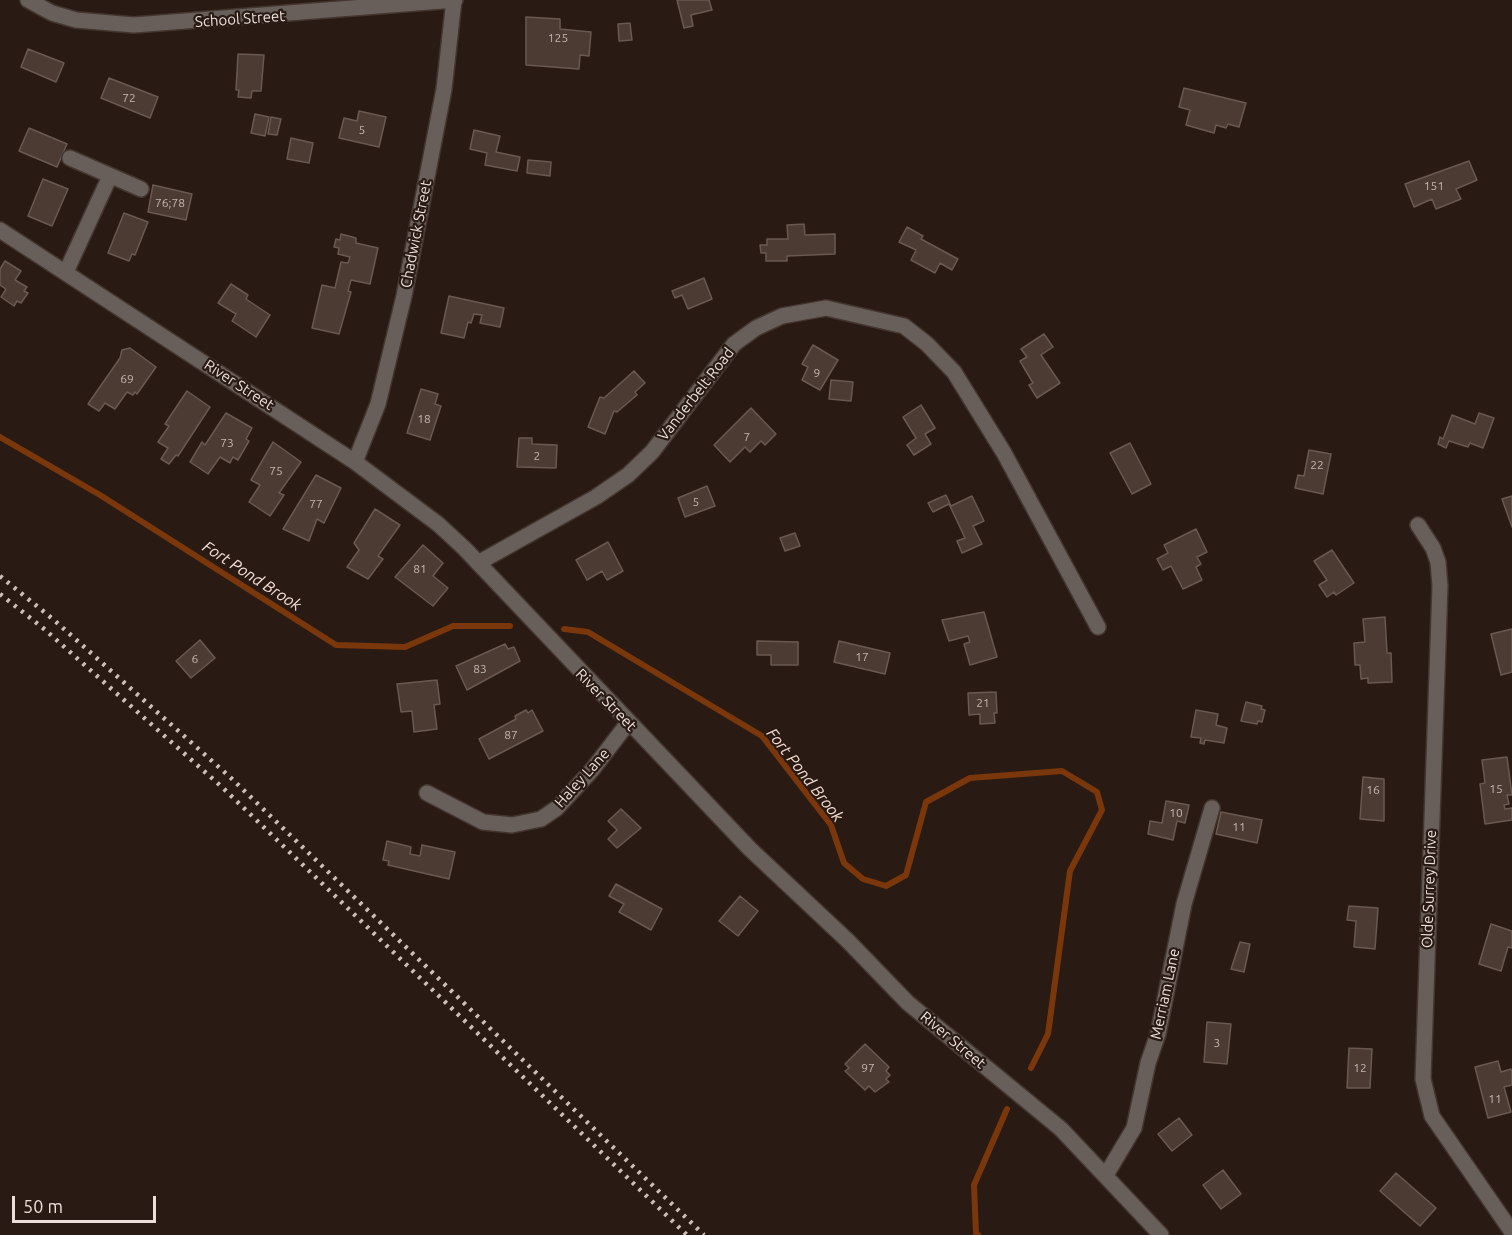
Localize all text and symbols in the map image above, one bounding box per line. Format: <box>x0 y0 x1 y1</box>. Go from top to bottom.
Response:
street label: School Street <box>194 7 286 31</box>
house number: 125 <box>548 31 568 45</box>
house number: 72 <box>122 91 136 105</box>
house number: 5 <box>359 123 365 137</box>
street label: Chadwick Street <box>397 179 435 289</box>
house number: 151 <box>1424 179 1444 193</box>
house number: 76;78 <box>155 196 185 210</box>
street label: Vanderbelt Road <box>654 344 738 444</box>
street label: River Street <box>201 356 277 414</box>
house number: 9 <box>814 366 820 380</box>
house number: 69 <box>120 372 134 386</box>
house number: 18 <box>417 412 431 426</box>
house number: 7 <box>744 430 750 444</box>
house number: 73 <box>220 436 234 450</box>
house number: 2 <box>534 449 540 463</box>
house number: 22 <box>1310 458 1324 472</box>
house number: 75 <box>269 464 283 478</box>
house number: 5 <box>693 495 699 509</box>
house number: 77 <box>309 497 323 511</box>
water label: Fort Pond Brook <box>199 537 305 615</box>
house number: 81 <box>413 562 427 576</box>
house number: 17 <box>855 650 869 664</box>
house number: 6 <box>192 652 198 666</box>
house number: 83 <box>473 662 487 676</box>
street label: River Street <box>572 665 640 735</box>
house number: 21 <box>976 696 990 710</box>
water label: Fort Pond Brook <box>762 724 848 826</box>
house number: 87 <box>504 728 518 742</box>
street label: Haley Lane <box>551 745 613 811</box>
house number: 15 <box>1489 782 1503 796</box>
house number: 16 <box>1366 783 1380 797</box>
house number: 10 <box>1169 806 1183 820</box>
house number: 11 <box>1232 820 1246 834</box>
street label: Olde Surrey Drive <box>1418 830 1440 948</box>
street label: Merriam Lane <box>1147 947 1183 1041</box>
street label: River Street <box>917 1008 989 1072</box>
house number: 3 <box>1214 1036 1220 1050</box>
house number: 97 <box>861 1061 875 1075</box>
house number: 12 <box>1353 1061 1367 1075</box>
house number: 11 <box>1488 1092 1502 1106</box>
scale bar <box>15 1184 159 1222</box>
text: 50 m <box>23 1196 63 1216</box>

